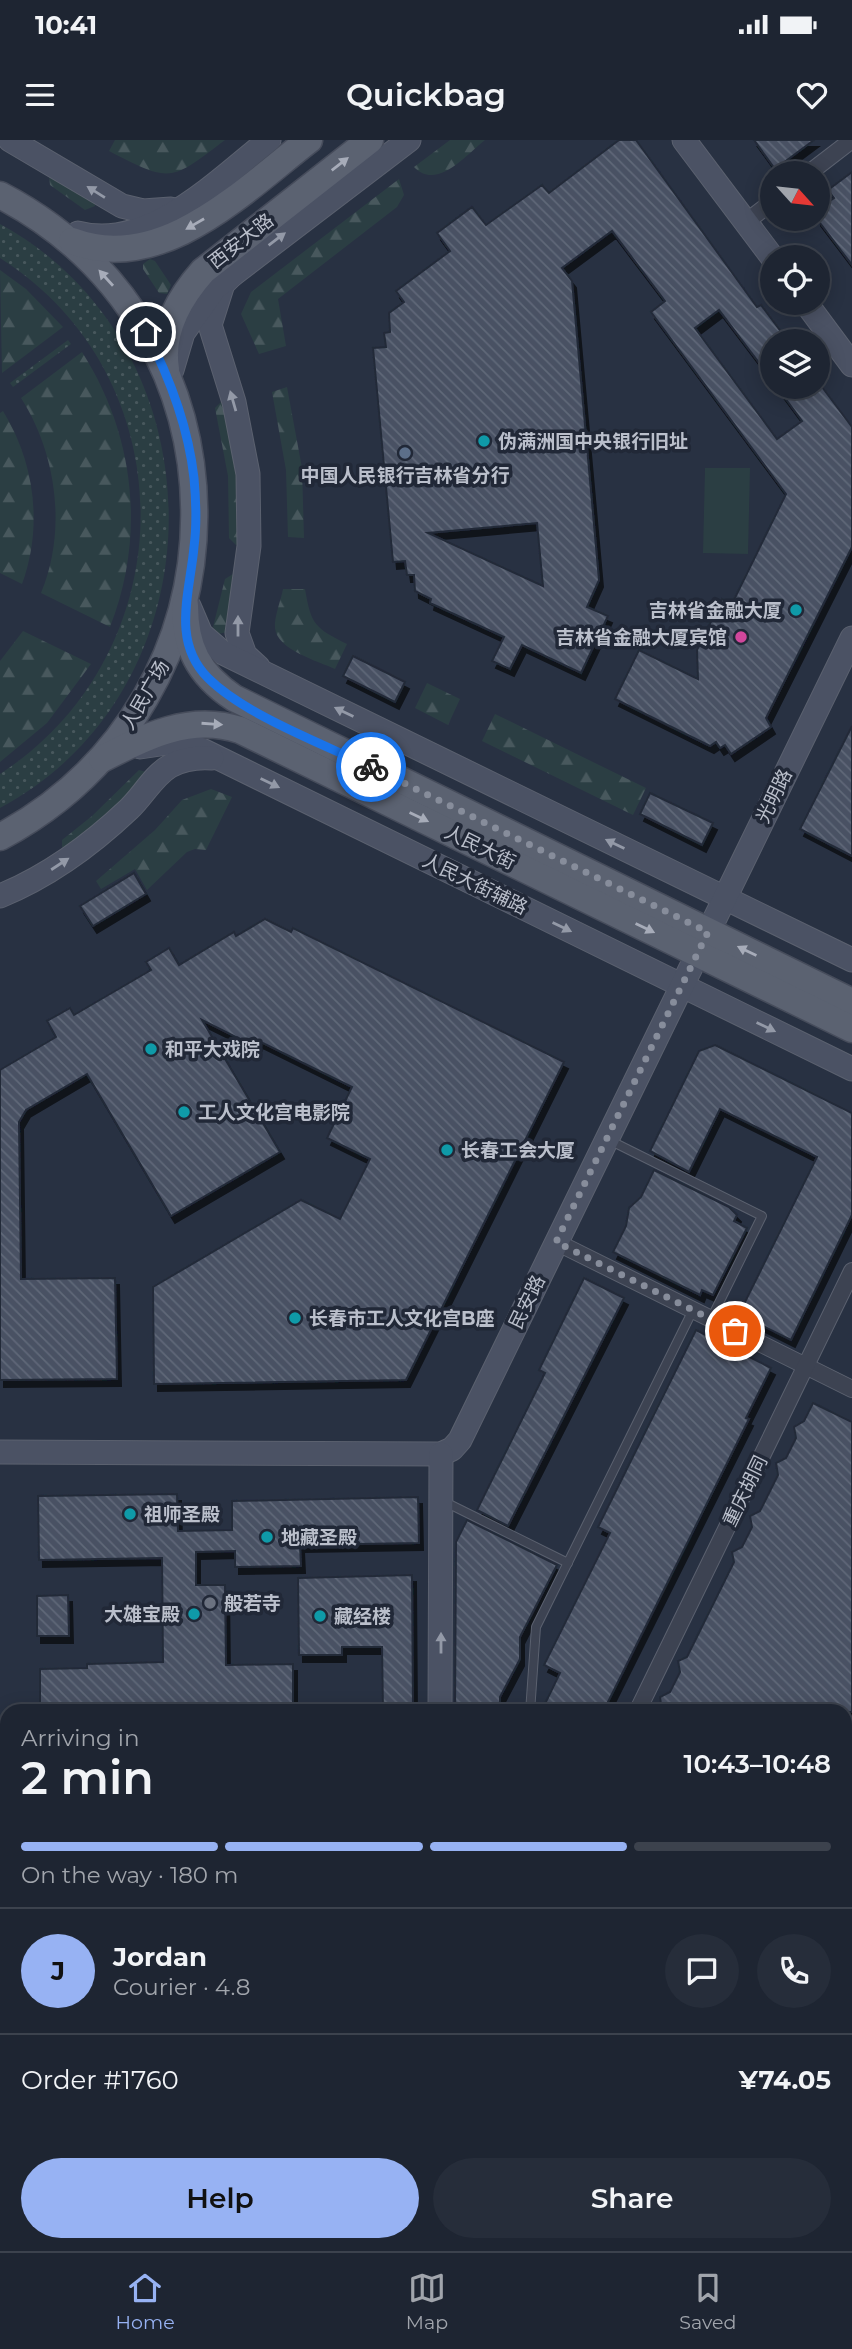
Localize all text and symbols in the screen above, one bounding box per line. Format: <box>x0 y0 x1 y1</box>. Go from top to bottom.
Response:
text: 10:41 <box>35 9 97 41</box>
text: Quickbag <box>346 75 506 114</box>
icon: menu <box>21 76 59 114</box>
icon: heart <box>793 76 831 114</box>
one-way arrow <box>331 156 349 171</box>
north arrow <box>760 161 830 231</box>
map controls <box>760 161 830 399</box>
one-way arrow <box>87 186 106 199</box>
street label: 西安大路 <box>204 209 278 273</box>
one-way arrow <box>186 218 205 230</box>
one-way arrow <box>268 232 286 247</box>
button: locate <box>760 245 830 315</box>
one-way arrow <box>98 269 114 286</box>
pin <box>116 302 176 362</box>
icon: home <box>127 313 165 351</box>
button: layers <box>760 329 830 399</box>
one-way arrow <box>228 391 238 412</box>
place label: 伪满洲国中央银行旧址 <box>498 430 688 453</box>
marker: 伪满洲国中央银行旧址 <box>476 433 492 449</box>
marker: 中国人民银行吉林省分行 <box>397 445 413 461</box>
place label: 中国人民银行吉林省分行 <box>300 464 510 487</box>
place label: 吉林省金融大厦 <box>649 599 782 622</box>
marker: 吉林省金融大厦 <box>788 602 804 618</box>
one-way arrow <box>232 615 244 637</box>
place label: 吉林省金融大厦宾馆 <box>556 626 727 649</box>
marker: 吉林省金融大厦宾馆 <box>733 629 749 645</box>
street label: 人民广场 <box>116 656 174 734</box>
one-way arrow <box>334 706 354 718</box>
one-way arrow <box>201 719 223 730</box>
courier <box>336 732 406 802</box>
icon: bike <box>352 748 390 786</box>
street label: 光明路 <box>751 765 797 827</box>
one-way arrow <box>260 778 280 789</box>
one-way arrow <box>409 811 429 823</box>
street label: 人民大街 <box>441 820 519 874</box>
one-way arrow <box>605 839 625 850</box>
street label: 人民大街辅路 <box>419 849 531 919</box>
one-way arrow <box>51 857 69 871</box>
one-way arrow <box>552 921 572 932</box>
one-way arrow <box>635 922 655 933</box>
one-way arrow <box>737 945 757 956</box>
one-way arrow <box>756 1021 776 1033</box>
place label: 和平大戏院 <box>165 1038 260 1061</box>
marker: 和平大戏院 <box>143 1041 159 1057</box>
place label: 工人文化宫电影院 <box>198 1101 350 1124</box>
marker: 工人文化宫电影院 <box>176 1104 192 1120</box>
place label: 长春工会大厦 <box>461 1139 575 1162</box>
marker: 长春工会大厦 <box>439 1142 455 1158</box>
street label: 民安路 <box>504 1271 550 1333</box>
pin <box>705 1301 765 1361</box>
place label: 长春市工人文化宫B座 <box>309 1307 495 1330</box>
marker: 长春市工人文化宫B座 <box>287 1310 303 1326</box>
icon: bag <box>716 1312 754 1350</box>
street label: 重庆胡同 <box>718 1452 772 1530</box>
place label: 祖师圣殿 <box>144 1503 220 1526</box>
marker: 祖师圣殿 <box>122 1506 138 1522</box>
place label: 地藏圣殿 <box>281 1526 357 1549</box>
marker: 地藏圣殿 <box>259 1529 275 1545</box>
place label: 般若寺 <box>224 1592 281 1615</box>
marker: 般若寺 <box>202 1595 218 1611</box>
place label: 大雄宝殿 <box>104 1603 180 1626</box>
place label: 藏经楼 <box>334 1605 391 1628</box>
marker: 大雄宝殿 <box>186 1606 202 1622</box>
marker: 藏经楼 <box>312 1608 328 1624</box>
one-way arrow <box>435 1632 447 1654</box>
text: Arriving in <box>21 1724 140 1752</box>
text: 10:43–10:48 <box>684 1748 831 1780</box>
text: 2 min <box>21 1749 154 1806</box>
text: On the way · 180 m <box>21 1861 239 1889</box>
button: chat <box>665 1934 739 2008</box>
button: phone <box>757 1934 831 2008</box>
text: Jordan <box>113 1941 207 1973</box>
text: J <box>51 1955 65 1987</box>
text: Courier · 4.8 <box>113 1973 250 2001</box>
text: Order #1760 <box>21 2064 179 2096</box>
text: ¥74.05 <box>739 2064 831 2096</box>
button: Help <box>21 2158 419 2238</box>
button: Share <box>433 2158 831 2238</box>
tab: Home <box>116 2269 175 2334</box>
tab: Map <box>406 2269 448 2334</box>
tab: Saved <box>679 2269 736 2334</box>

